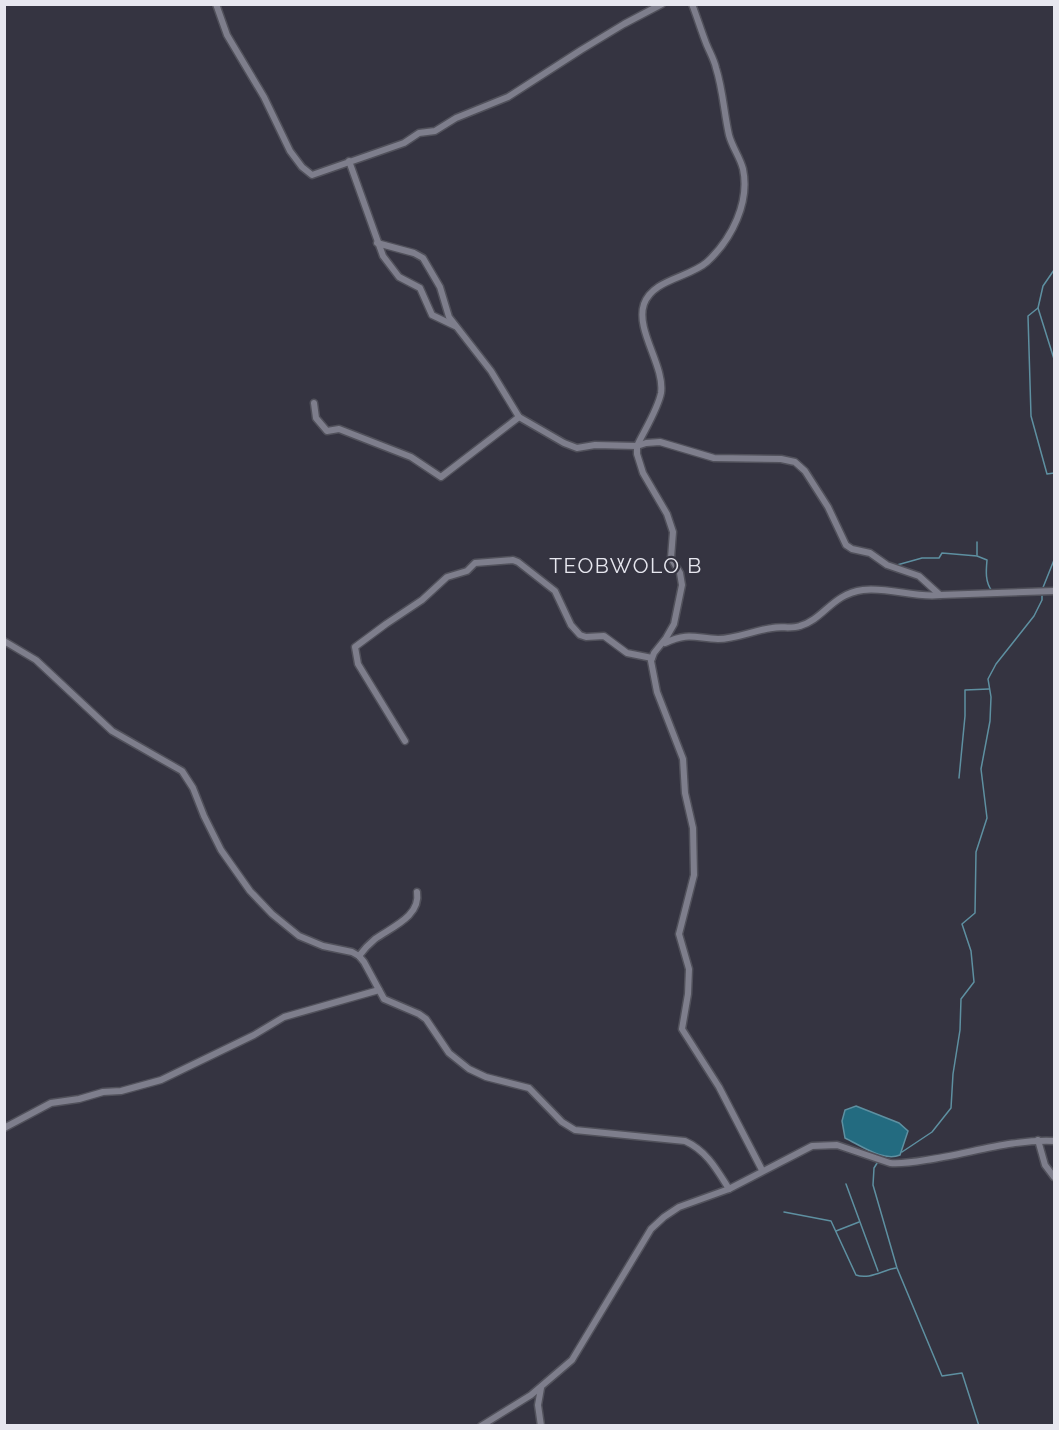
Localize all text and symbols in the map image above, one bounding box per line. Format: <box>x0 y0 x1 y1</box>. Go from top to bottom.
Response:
district label: TEOBWOLO B <box>549 553 703 578</box>

